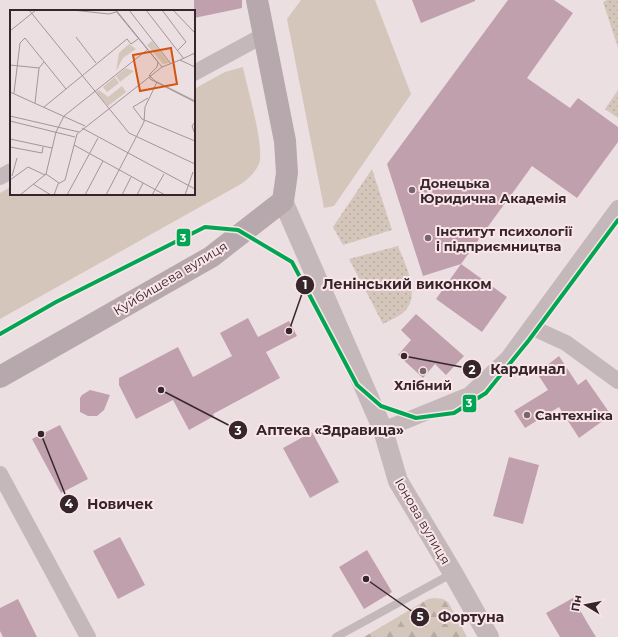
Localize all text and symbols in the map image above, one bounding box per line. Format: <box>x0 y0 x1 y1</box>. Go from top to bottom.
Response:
inset map <box>10 10 195 195</box>
place label: Донецька Юридична Академія <box>420 175 567 206</box>
marker: Донецька Юридична Академія <box>407 185 417 195</box>
place label: Інститут психології і підприємництва <box>436 223 572 254</box>
line badge: 3 <box>176 228 191 247</box>
text: 3 <box>179 231 187 245</box>
marker: Інститут психології і підприємництва <box>423 233 433 243</box>
street label: Куйбишева вулиця <box>110 238 230 318</box>
callout: Ленінський виконком <box>295 272 500 298</box>
text: Ленінський виконком <box>322 275 492 293</box>
text: 1 <box>303 277 307 292</box>
callout: Кардинал <box>462 356 574 382</box>
text: Кардинал <box>490 360 566 378</box>
text: 2 <box>468 362 476 377</box>
marker: Хлібний <box>418 366 428 376</box>
place label: Хлібний <box>394 377 452 393</box>
line badge: 3 <box>462 394 477 413</box>
text: 3 <box>465 396 473 410</box>
place label: Сантехніка <box>535 407 613 423</box>
marker: Сантехніка <box>522 410 532 420</box>
callout: Аптека «Здравица» <box>228 417 412 443</box>
text: Аптека «Здравица» <box>256 421 404 439</box>
text: 3 <box>233 423 242 438</box>
street label: Іонова вулиця <box>392 475 454 567</box>
callout: Новичек <box>59 491 161 517</box>
text: Новичек <box>87 495 153 513</box>
text: 4 <box>65 496 74 511</box>
north arrow <box>566 585 606 625</box>
text: Пн <box>568 594 584 613</box>
callout: Фортуна <box>410 604 512 630</box>
text: Фортуна <box>438 608 504 626</box>
text: 5 <box>416 609 424 624</box>

